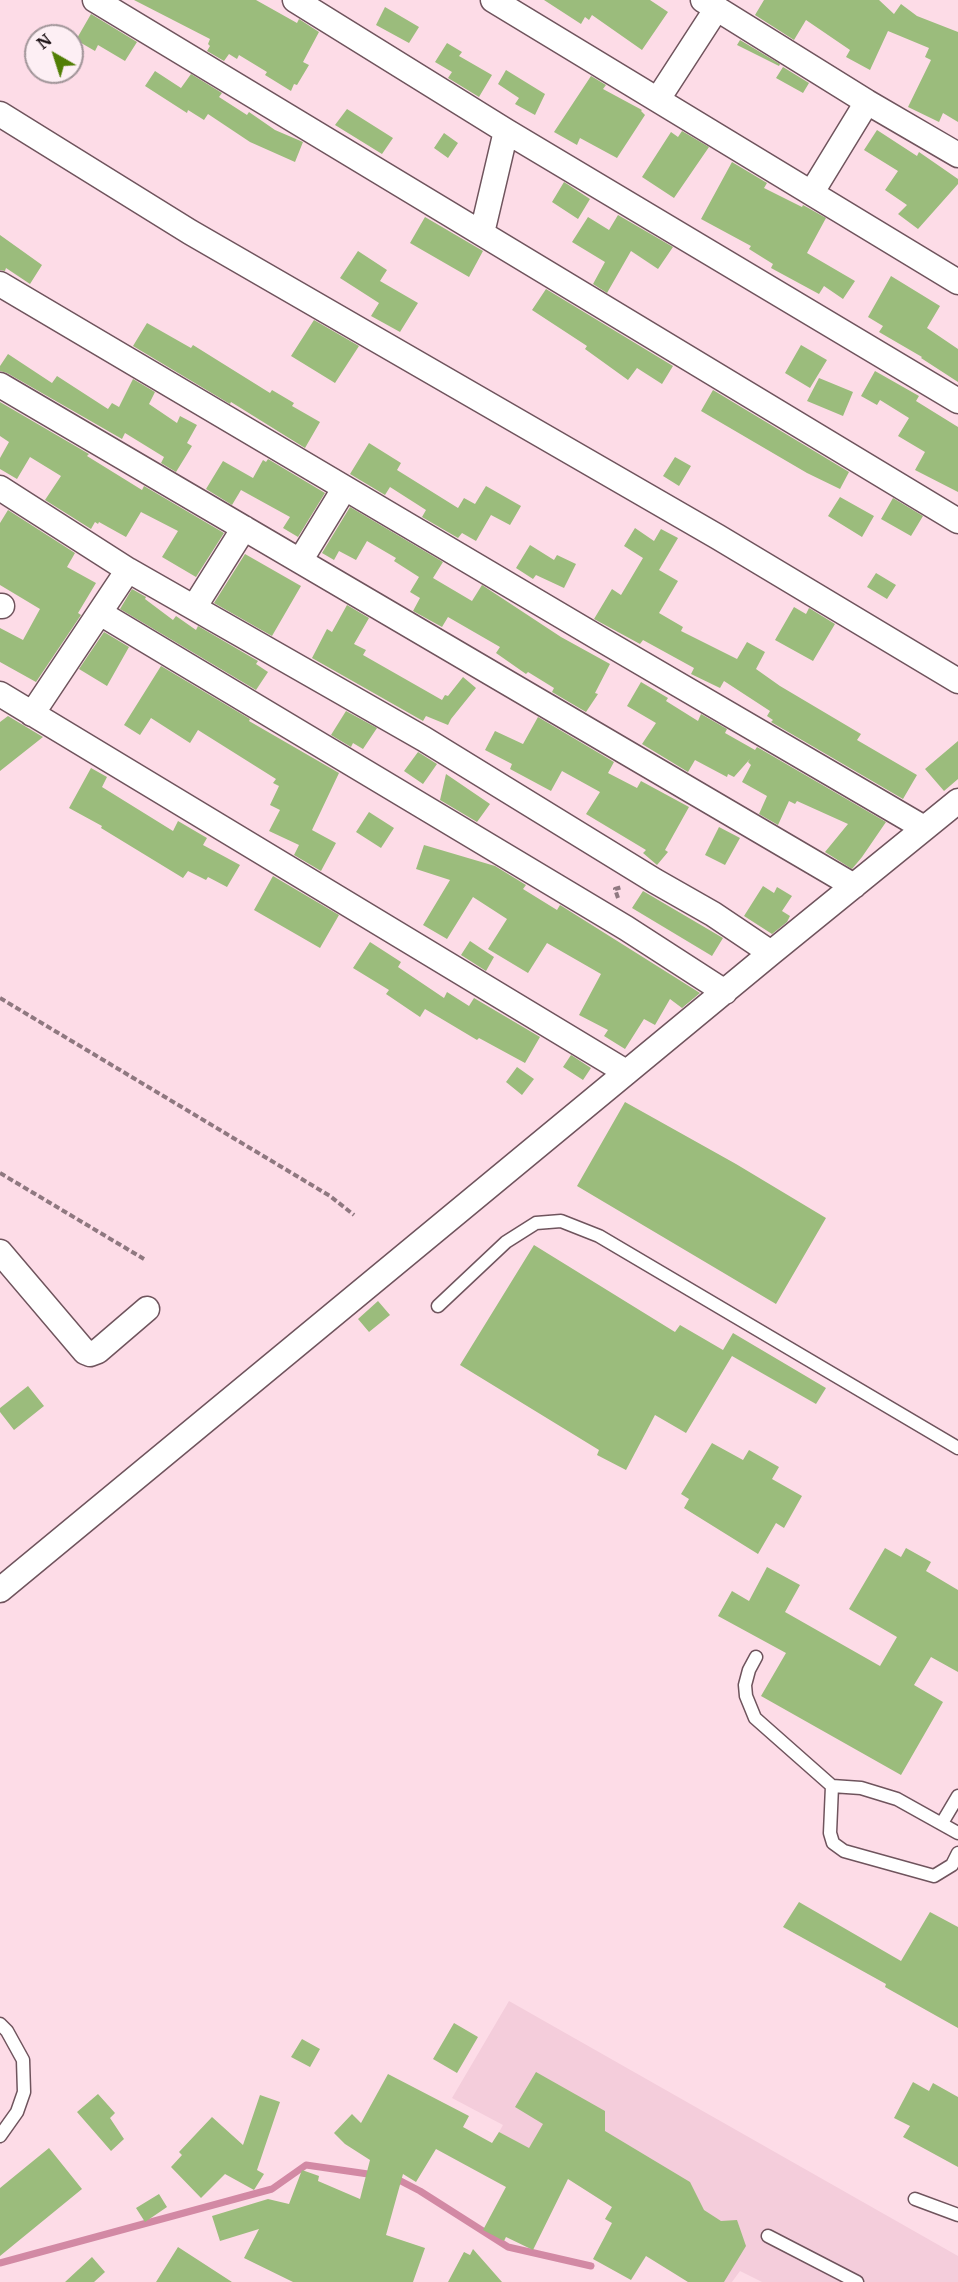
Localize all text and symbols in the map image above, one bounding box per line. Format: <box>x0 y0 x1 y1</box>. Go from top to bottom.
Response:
north arrow <box>24 24 84 84</box>
text: N <box>33 30 55 53</box>

